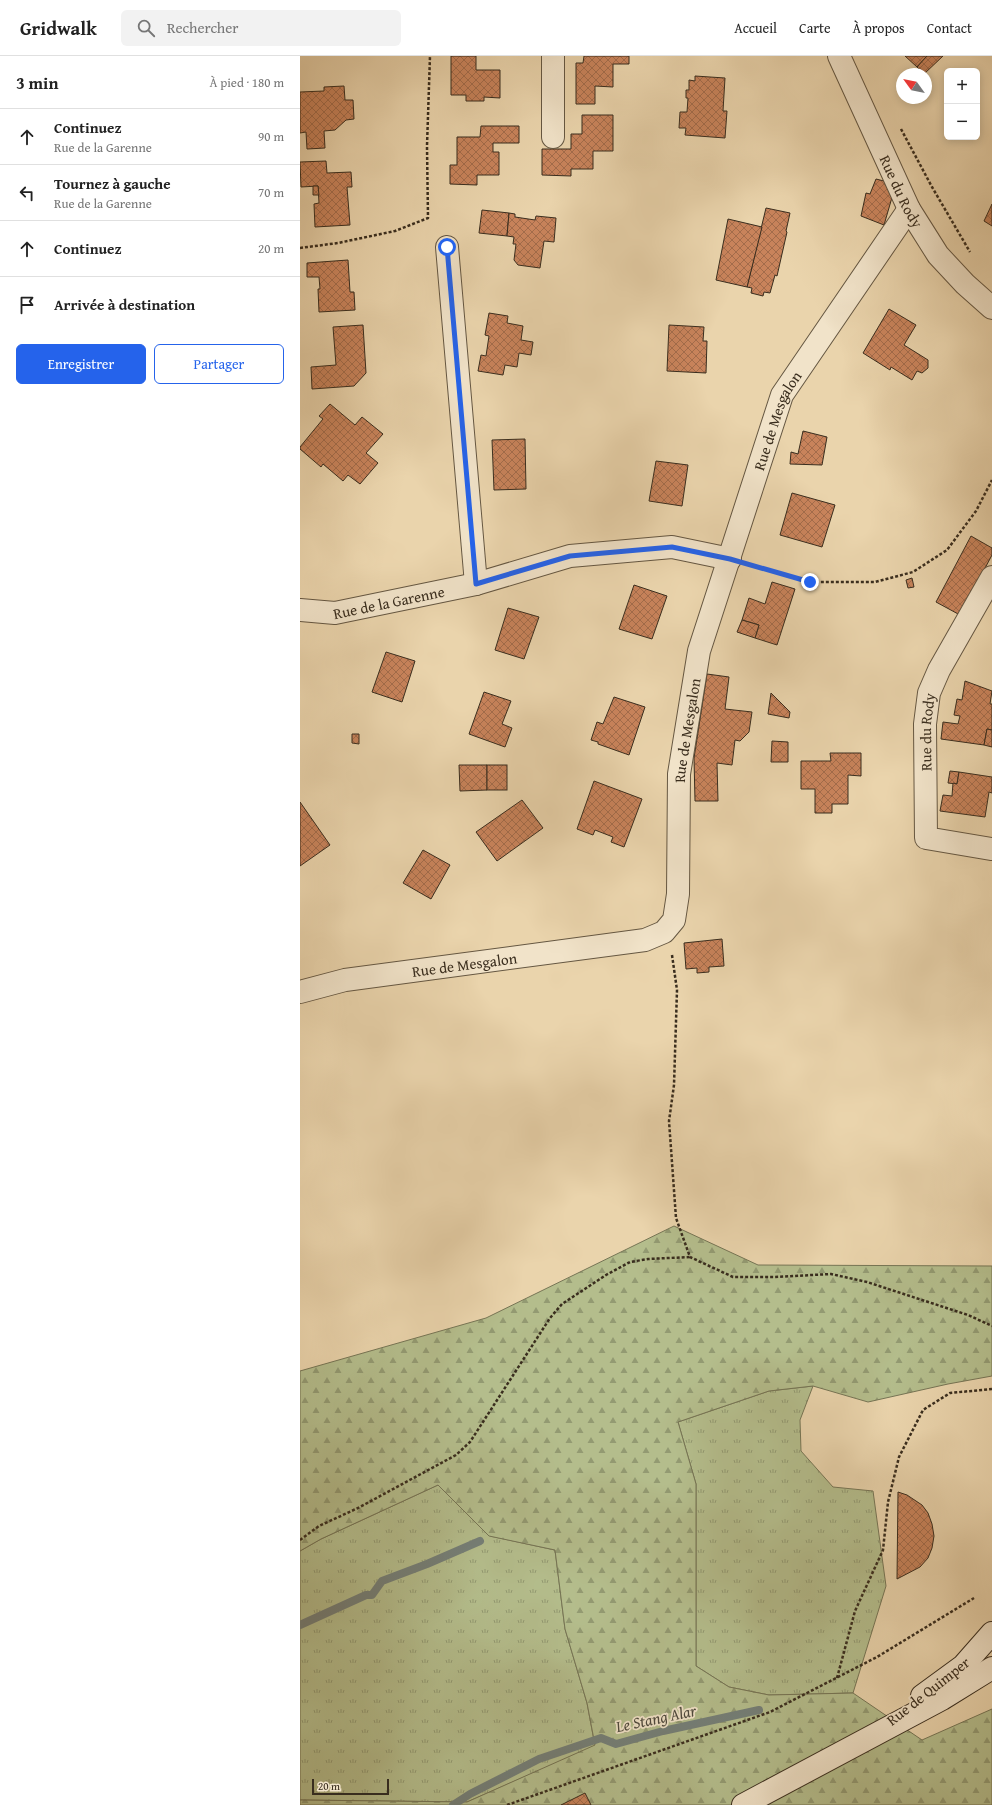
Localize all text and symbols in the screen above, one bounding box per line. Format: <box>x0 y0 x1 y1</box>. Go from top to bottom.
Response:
search box <box>121 10 401 46</box>
text: Gridwalk <box>20 14 97 42</box>
icon: search <box>135 17 157 39</box>
text: Rechercher <box>167 17 239 38</box>
text: Accueil <box>734 18 777 38</box>
text: Carte <box>799 18 831 38</box>
text: À propos <box>853 18 905 38</box>
text: Contact <box>927 18 972 38</box>
north arrow <box>896 68 932 104</box>
map controls <box>944 68 980 140</box>
button: + <box>944 68 980 104</box>
text: 3 min <box>16 70 58 95</box>
text: À pied · 180 m <box>209 73 284 92</box>
button: − <box>944 104 980 140</box>
text: Continuez <box>54 117 122 138</box>
icon: ahead <box>16 126 38 148</box>
text: 90 m <box>258 127 284 146</box>
text: Rue de la Garenne <box>54 138 152 157</box>
street label: Rue du Rody <box>875 151 929 232</box>
text: Tournez à gauche <box>54 173 171 194</box>
icon: left <box>16 182 38 204</box>
text: 70 m <box>258 183 284 202</box>
text: Rue de la Garenne <box>54 194 152 213</box>
icon: ahead <box>16 238 38 260</box>
text: Continuez <box>54 238 122 259</box>
route start <box>438 238 456 256</box>
text: 20 m <box>258 239 284 258</box>
icon: arrive <box>16 294 38 316</box>
text: Arrivée à destination <box>54 294 195 315</box>
button: Enregistrer <box>16 344 146 384</box>
button: Partager <box>154 344 284 384</box>
street label: Rue de Mesgalon <box>748 366 806 473</box>
route end <box>801 573 819 591</box>
street label: Rue de la Garenne <box>331 580 446 624</box>
street label: Rue de Mesgalon <box>668 676 705 783</box>
street label: Rue du Rody <box>915 691 939 771</box>
street label: Rue de Mesgalon <box>411 947 519 981</box>
street label: Rue de Quimper <box>882 1652 974 1730</box>
water label: Le Stang Alar <box>613 1698 699 1738</box>
scale bar <box>312 1777 389 1796</box>
text: 20 m <box>318 1778 340 1794</box>

